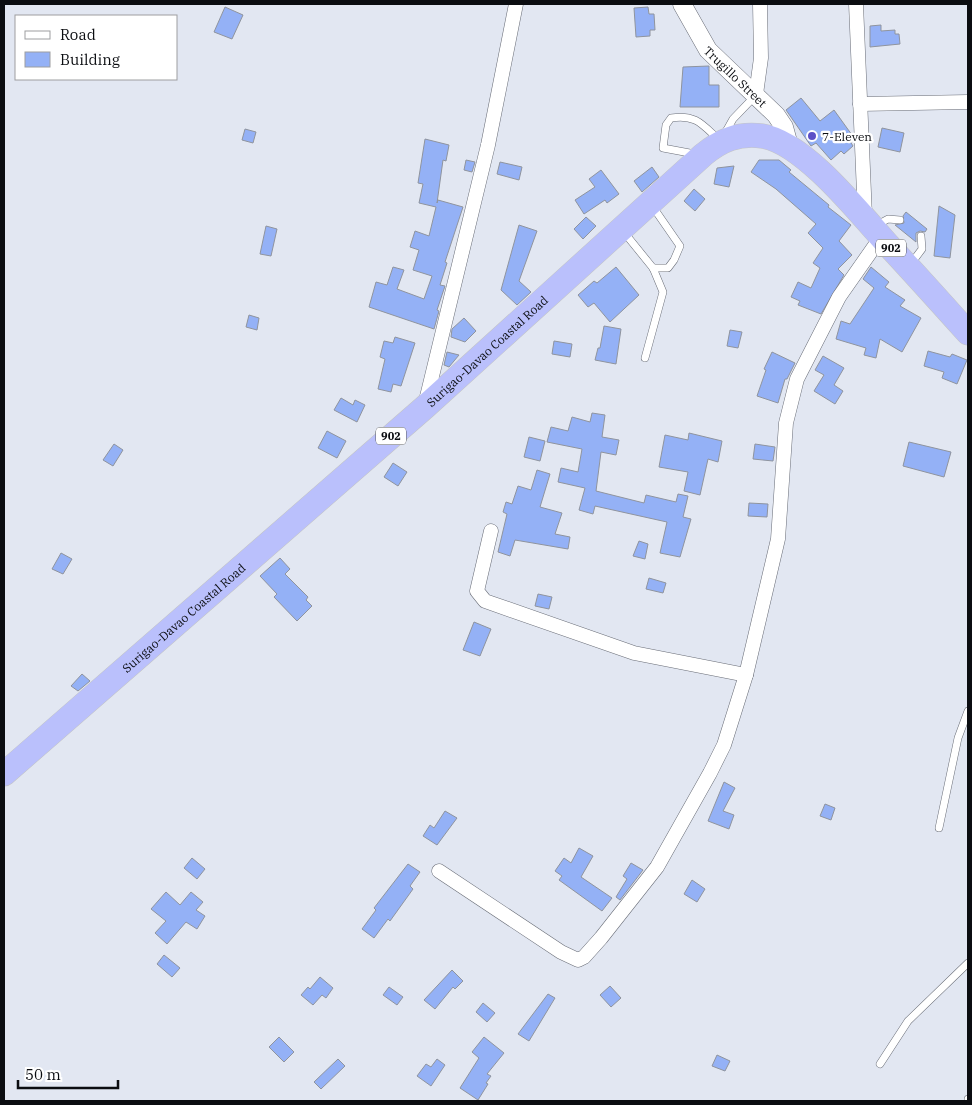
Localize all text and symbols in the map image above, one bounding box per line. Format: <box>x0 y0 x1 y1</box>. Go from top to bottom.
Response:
legend <box>15 15 178 80</box>
text: Road <box>60 25 96 44</box>
street label: Trugillo Street <box>701 43 770 110</box>
text: Building <box>60 50 120 69</box>
place label: 7-Eleven <box>822 129 872 144</box>
marker: 7-Eleven <box>806 130 818 142</box>
road number: 902 <box>876 240 906 256</box>
street label: Surigao-Davao Coastal Road <box>423 292 551 410</box>
road number: 902 <box>376 428 406 444</box>
street label: Surigao-Davao Coastal Road <box>119 560 248 675</box>
scale bar <box>18 1058 118 1090</box>
text: 50 m <box>25 1065 61 1084</box>

